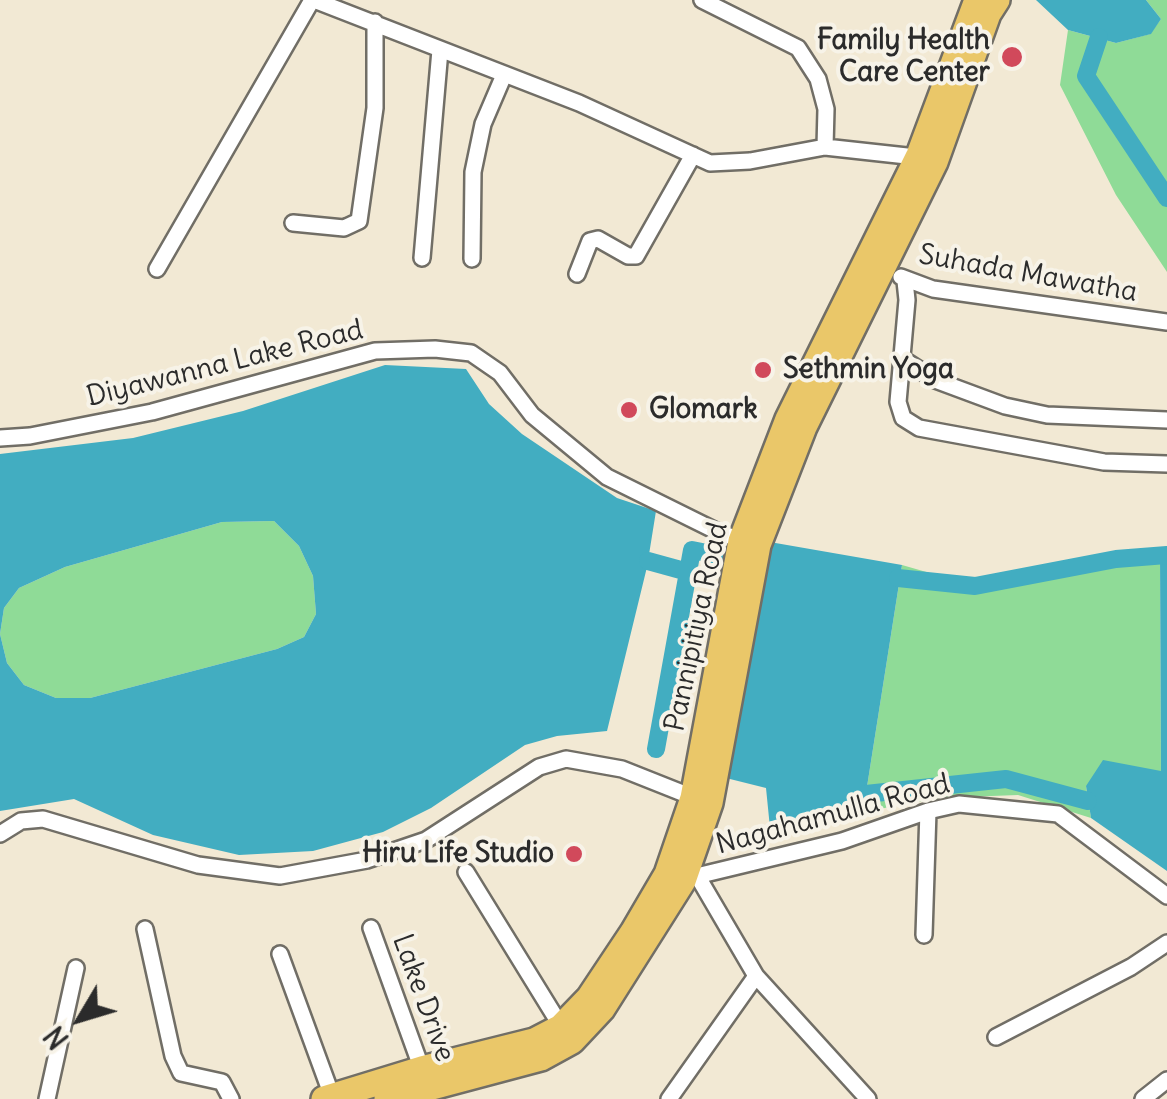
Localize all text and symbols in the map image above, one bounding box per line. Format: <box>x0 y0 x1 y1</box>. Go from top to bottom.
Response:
place label: Family Health Care Center <box>817 24 990 90</box>
marker: Family Health Care Center <box>999 44 1025 70</box>
street label: Suhada Mawatha <box>916 238 1140 310</box>
street label: Diyawanna Lake Road <box>83 313 367 415</box>
place label: Sethmin Yoga <box>783 353 954 387</box>
marker: Sethmin Yoga <box>752 359 774 381</box>
place label: Glomark <box>649 393 757 427</box>
marker: Glomark <box>618 399 640 421</box>
street label: Pannipitiya Road <box>658 519 736 735</box>
street label: Nagahamulla Road <box>713 768 953 862</box>
place label: Hiru Life Studio <box>362 837 554 871</box>
marker: Hiru Life Studio <box>563 843 585 865</box>
street label: Lake Drive <box>384 930 462 1066</box>
north arrow <box>30 969 130 1069</box>
text: N <box>36 1019 77 1056</box>

